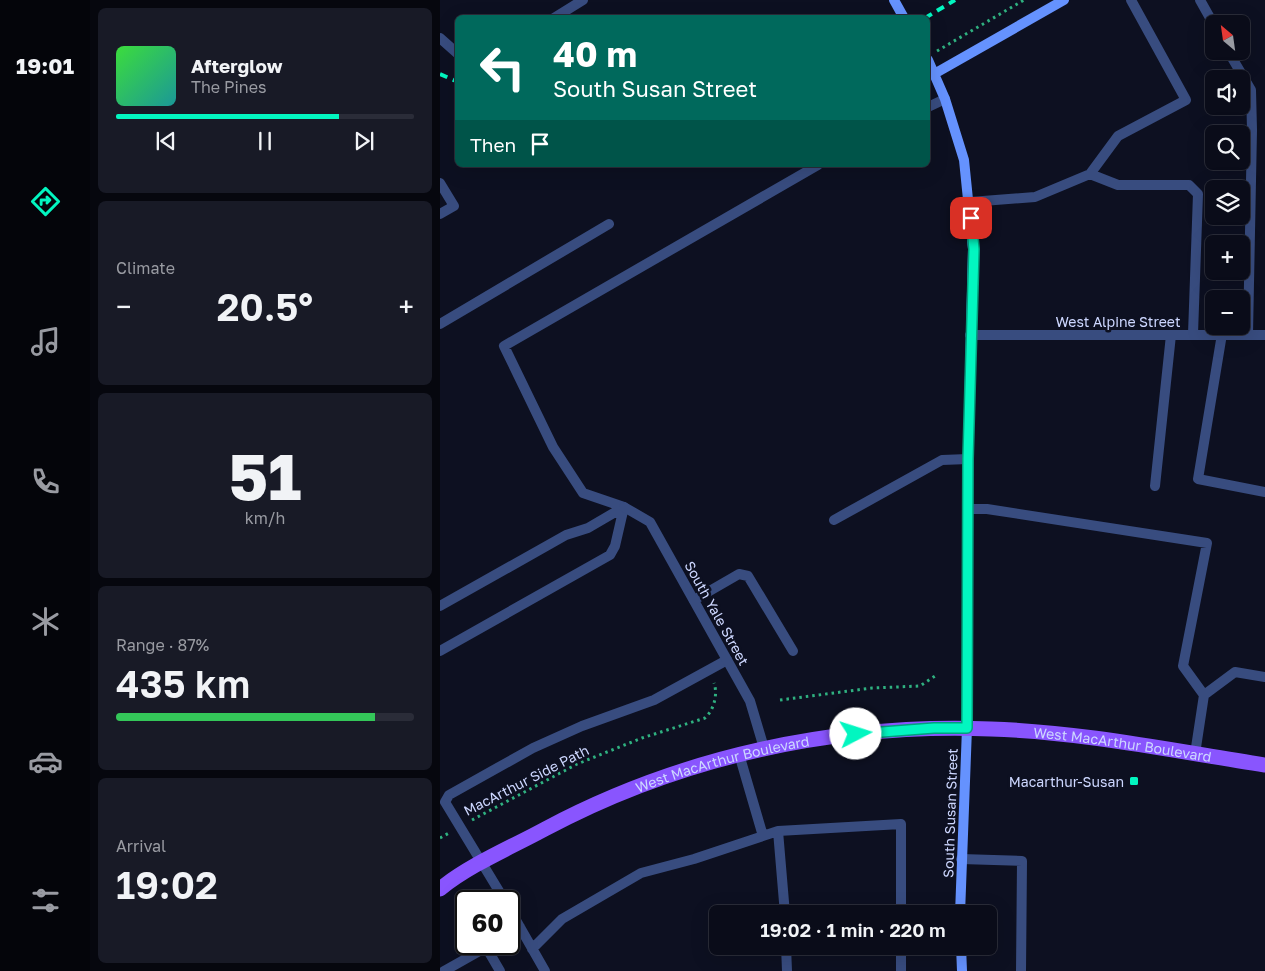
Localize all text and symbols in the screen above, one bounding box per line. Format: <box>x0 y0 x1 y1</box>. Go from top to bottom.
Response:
north arrow <box>1205 15 1250 60</box>
map controls <box>1205 15 1250 335</box>
text: 40 m <box>553 33 637 75</box>
icon: left <box>470 35 535 100</box>
text: 19:01 <box>16 52 74 79</box>
text: Afterglow <box>191 54 282 77</box>
button: sound <box>1205 70 1250 115</box>
text: South Susan Street <box>553 75 757 102</box>
text: The Pines <box>191 77 266 97</box>
button: search <box>1205 125 1250 170</box>
icon: previous <box>152 127 180 155</box>
icon: pause <box>251 127 279 155</box>
icon: next <box>350 127 378 155</box>
icon: arrive <box>526 130 554 158</box>
text: Then <box>470 133 516 156</box>
button: layers <box>1205 180 1250 225</box>
icon: directions <box>28 184 63 219</box>
pin <box>950 197 992 239</box>
icon: arrive <box>957 204 985 232</box>
button: + <box>1205 235 1250 280</box>
text: Climate <box>116 258 175 278</box>
text: 20.5° <box>217 284 313 329</box>
text: − <box>116 290 131 323</box>
text: + <box>399 290 414 323</box>
button: − <box>1205 290 1250 335</box>
street label: West Alpine Street <box>1055 313 1181 330</box>
icon: music <box>28 324 63 359</box>
text: 51 <box>228 436 302 514</box>
icon: phone <box>28 464 63 499</box>
text: km/h <box>245 508 285 528</box>
street label: South Yale Street <box>681 558 753 668</box>
icon: climate <box>28 604 63 639</box>
text: Range · 87% <box>116 635 209 655</box>
text: 435 km <box>116 661 250 706</box>
position arrow <box>829 707 881 759</box>
street label: West MacArthur Boulevard <box>1033 723 1213 765</box>
street label: West MacArthur Boulevard <box>633 732 810 795</box>
street label: MacArthur Side Path <box>461 741 591 819</box>
icon: car <box>28 744 63 779</box>
street label: South Susan Street <box>939 748 961 878</box>
place label: Macarthur-Susan <box>1009 773 1124 790</box>
marker: Macarthur-Susan <box>1128 775 1140 787</box>
text: Arrival <box>116 836 166 856</box>
text: 19:02 <box>116 862 218 907</box>
icon: filters <box>28 883 63 918</box>
speed limit sign: 60 <box>455 890 520 955</box>
text: 19:02 · 1 min · 220 m <box>760 918 946 941</box>

